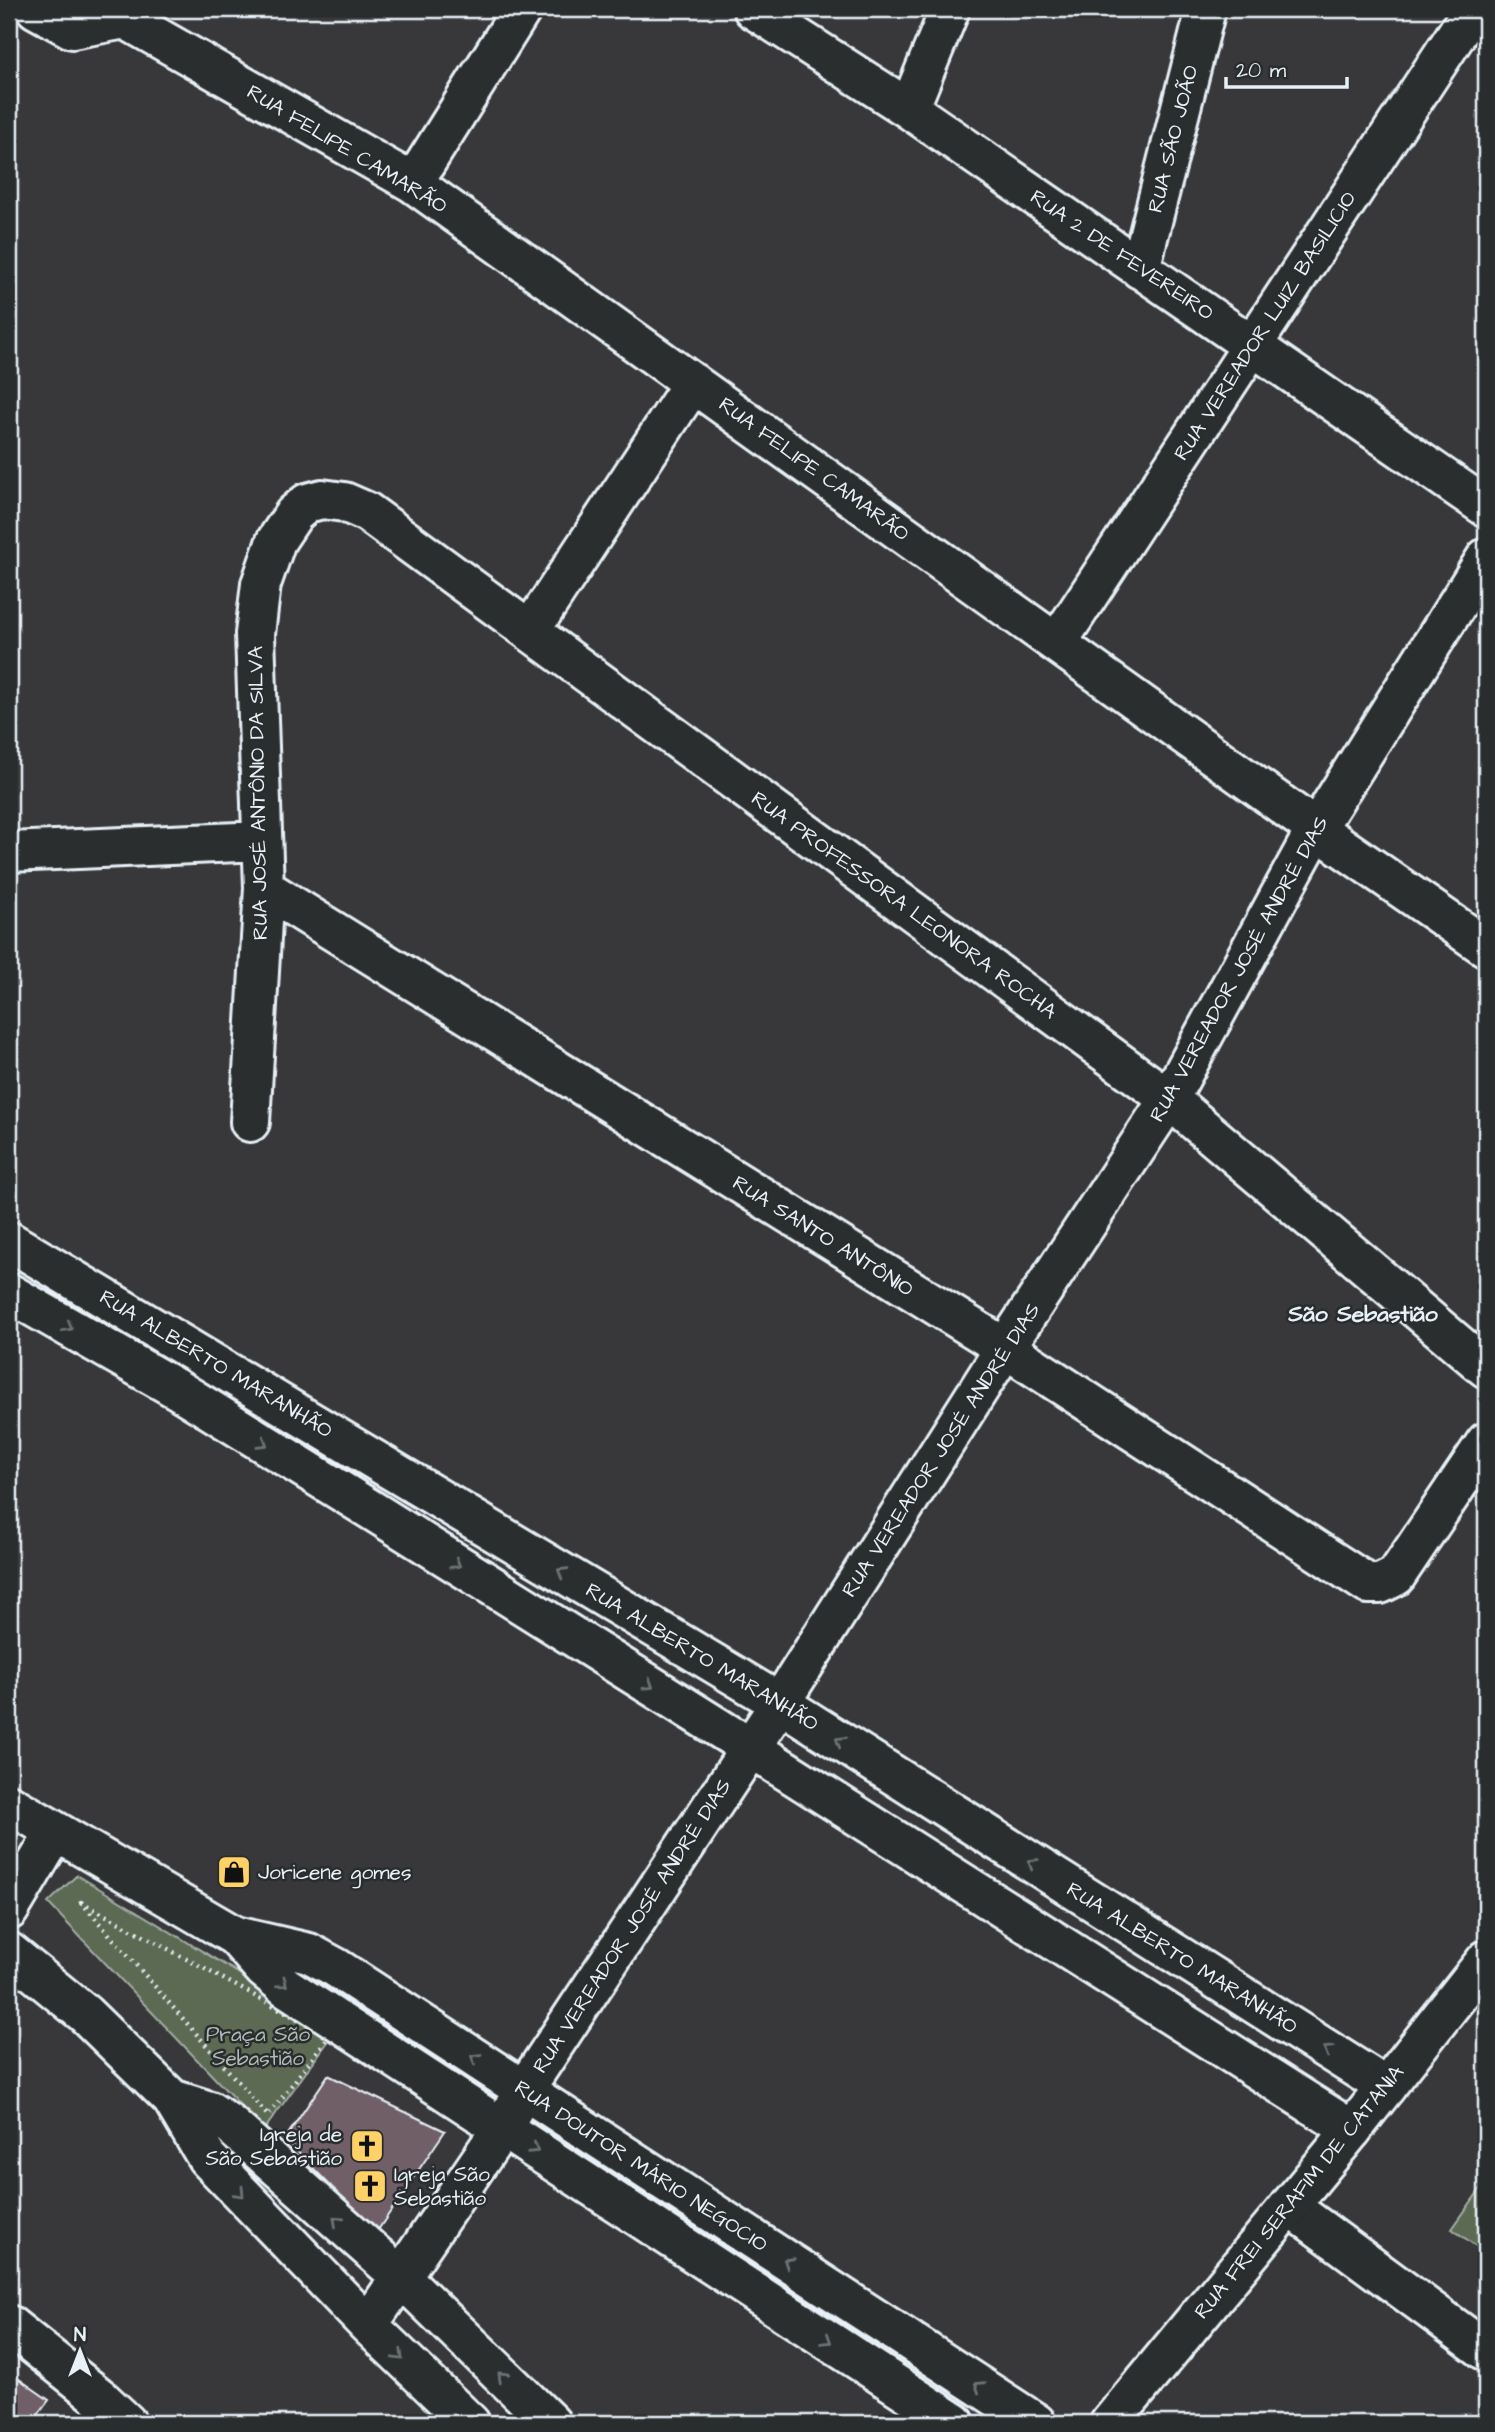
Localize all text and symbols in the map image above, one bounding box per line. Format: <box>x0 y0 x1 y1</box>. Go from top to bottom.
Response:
scale bar <box>1226 46 1346 90</box>
text: 20 m <box>1236 56 1287 85</box>
street label: RUA SÃO JOÃO <box>1141 62 1205 216</box>
street label: RUA FELIPE CAMARÃO <box>241 78 453 220</box>
street label: RUA 2 DE FEVEREIRO <box>1024 183 1220 327</box>
street label: RUA VEREADOR LUIZ BASILICIO <box>1167 186 1363 466</box>
street label: RUA FELIPE CAMARÃO <box>713 390 915 548</box>
street label: RUA JOSÉ ANTÔNIO DA SILVA <box>241 645 275 940</box>
street label: RUA PROFESSORA LEONORA ROCHA <box>745 784 1063 1026</box>
street label: RUA VEREADOR JOSÉ ANDRÉ DIAS <box>1143 811 1335 1127</box>
street label: RUA SANTO ANTÔNIO <box>727 1168 919 1304</box>
street label: RUA ALBERTO MARANHÃO <box>94 1283 338 1445</box>
street label: RUA VEREADOR JOSÉ ANDRÉ DIAS <box>835 1297 1047 1603</box>
district label: São Sebastião <box>1287 1298 1438 1330</box>
one-way arrow <box>60 1319 73 1332</box>
one-way arrow <box>256 1435 269 1448</box>
one-way arrow <box>449 1555 462 1568</box>
one-way arrow <box>556 1568 569 1581</box>
street label: RUA ALBERTO MARANHÃO <box>580 1576 824 1738</box>
one-way arrow <box>641 1676 654 1689</box>
one-way arrow <box>835 1737 848 1750</box>
street label: RUA VEREADOR JOSÉ ANDRÉ DIAS <box>526 1773 738 2079</box>
shop icon: Joricene gomes <box>215 1853 253 1891</box>
place label: Joricene gomes <box>258 1858 412 1889</box>
one-way arrow <box>1027 1858 1040 1871</box>
street label: RUA ALBERTO MARANHÃO <box>1061 1875 1303 2041</box>
one-way arrow <box>275 1975 288 1988</box>
park label: Praça São Sebastião <box>206 2020 310 2073</box>
one-way arrow <box>1323 2046 1336 2059</box>
one-way arrow <box>469 2053 482 2066</box>
street label: RUA FREI SERAFIM DE CATANIA <box>1187 2058 1411 2325</box>
street label: RUA DOUTOR MÁRIO NEGOCIO <box>509 2073 773 2259</box>
place label: Igreja de São Sebastião <box>206 2120 342 2173</box>
church icon: Igreja de São Sebastião <box>348 2127 386 2165</box>
one-way arrow <box>527 2140 540 2153</box>
place label: Igreja São Sebastião <box>394 2160 490 2213</box>
church icon: Igreja São Sebastião <box>351 2167 389 2205</box>
one-way arrow <box>232 2185 245 2198</box>
one-way arrow <box>332 2216 345 2228</box>
one-way arrow <box>783 2257 796 2270</box>
north arrow <box>46 2316 116 2386</box>
text: N <box>74 2322 86 2349</box>
one-way arrow <box>820 2332 833 2345</box>
one-way arrow <box>391 2347 404 2360</box>
one-way arrow <box>497 2371 510 2384</box>
one-way arrow <box>974 2382 987 2394</box>

